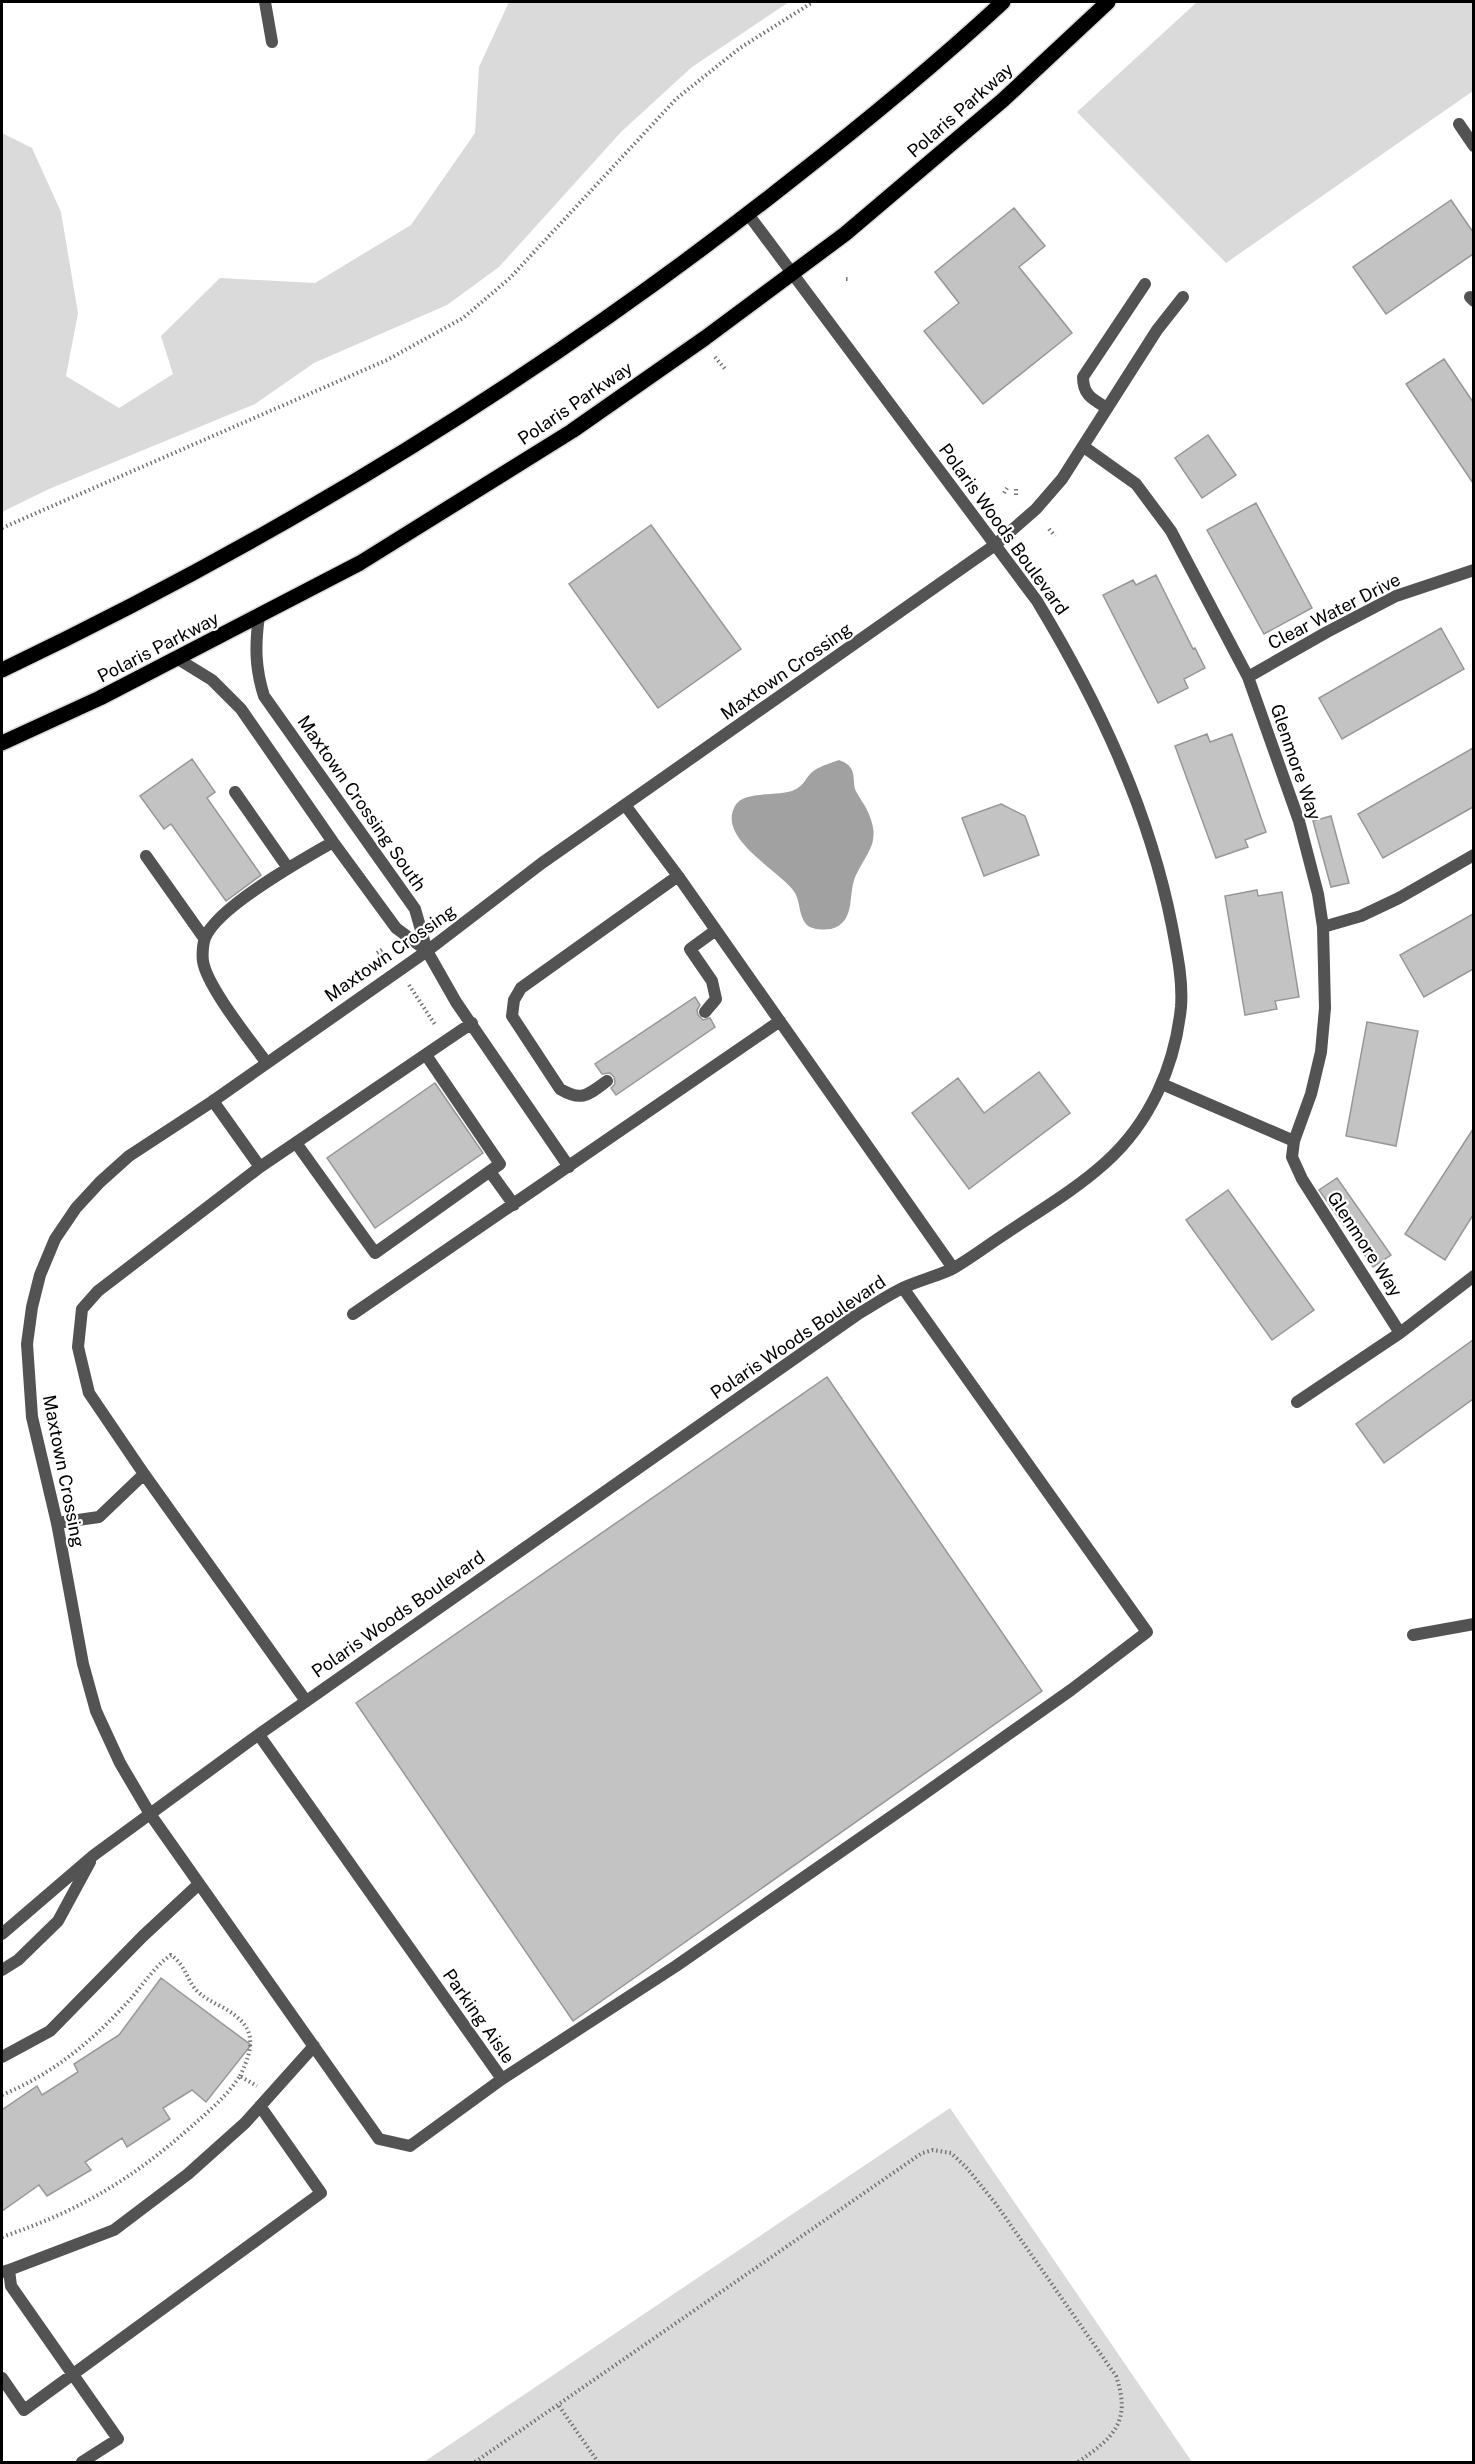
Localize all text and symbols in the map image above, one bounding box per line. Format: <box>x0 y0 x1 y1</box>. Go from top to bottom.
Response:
street label: Polaris Parkway <box>903 58 1018 162</box>
street label: Polaris Parkway <box>514 357 636 449</box>
street label: Polaris Woods Boulevard <box>935 439 1073 619</box>
street label: Clear Water Drive <box>1264 569 1404 653</box>
street label: Polaris Parkway <box>94 607 223 687</box>
street label: Maxtown Crossing <box>717 618 855 724</box>
street label: Glenmore Way <box>1266 701 1326 823</box>
street label: Maxtown Crossing South <box>293 711 431 895</box>
street label: Maxtown Crossing <box>321 900 459 1006</box>
street label: Glenmore Way <box>1323 1187 1407 1301</box>
street label: Polaris Woods Boulevard <box>707 1271 889 1403</box>
street label: Maxtown Crossing <box>39 1393 89 1549</box>
street label: Polaris Woods Boulevard <box>307 1546 489 1682</box>
street label: Parking Aisle <box>439 1965 519 2067</box>

